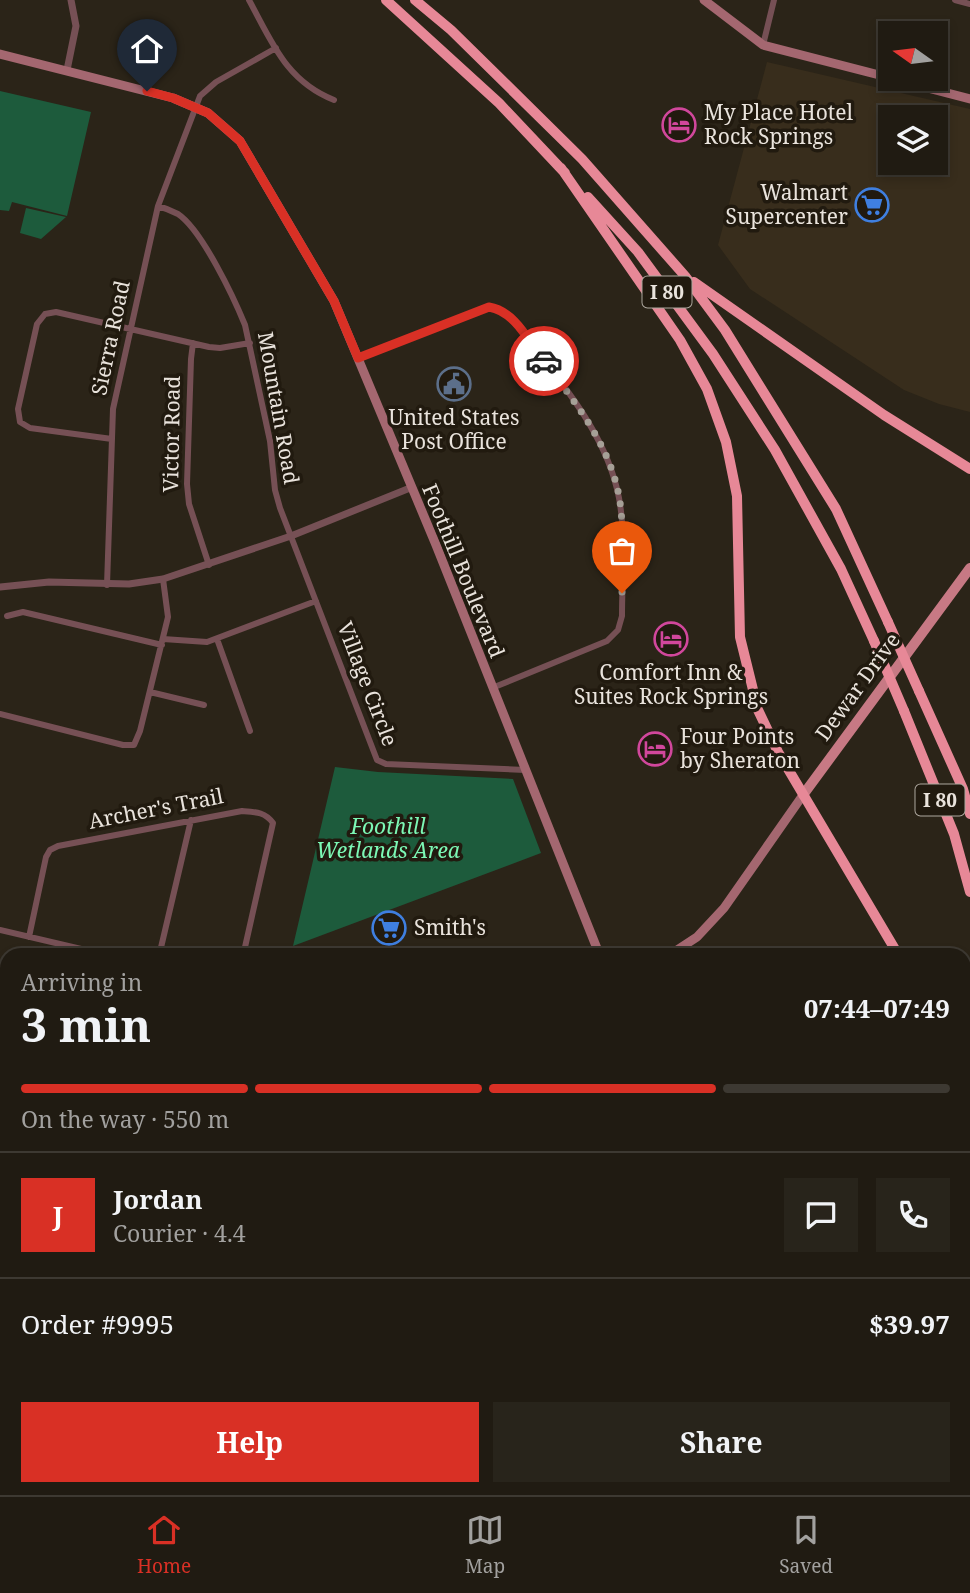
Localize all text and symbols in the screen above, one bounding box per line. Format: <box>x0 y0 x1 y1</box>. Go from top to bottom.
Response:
pin <box>117 19 177 91</box>
north arrow <box>878 21 948 91</box>
map controls <box>878 21 948 175</box>
icon: home <box>128 30 166 68</box>
place label: My Place Hotel Rock Springs <box>704 98 853 150</box>
button: layers <box>878 105 948 175</box>
hotel icon: My Place Hotel Rock Springs <box>660 106 698 144</box>
place label: Walmart Supercenter <box>726 178 848 230</box>
supermarket icon: Walmart Supercenter <box>853 186 891 224</box>
road number: I 80 <box>642 276 692 308</box>
street label: Sierra Road <box>84 278 136 398</box>
courier <box>509 326 579 396</box>
street label: Mountain Road <box>252 329 306 486</box>
icon: car <box>525 342 563 380</box>
public building icon: United States Post Office <box>435 365 473 403</box>
street label: Victor Road <box>156 375 186 493</box>
place label: United States Post Office <box>388 403 520 455</box>
street label: Foothill Boulevard <box>416 479 512 662</box>
pin <box>592 521 652 593</box>
icon: bag <box>603 532 641 570</box>
street label: Village Circle <box>331 617 405 750</box>
hotel icon: Comfort Inn & Suites Rock Springs <box>652 620 690 658</box>
street label: Dewar Drive <box>809 627 906 746</box>
place label: Comfort Inn & Suites Rock Springs <box>574 658 768 710</box>
place label: Four Points by Sheraton <box>680 722 800 774</box>
hotel icon: Four Points by Sheraton <box>636 730 674 768</box>
street label: Archer's Trail <box>86 781 226 835</box>
road number: I 80 <box>916 785 964 816</box>
park label: Foothill Wetlands Area <box>316 812 461 864</box>
supermarket icon: Smith's <box>370 909 408 947</box>
place label: Smith's <box>414 913 486 941</box>
text: Arriving in <box>21 966 142 998</box>
text: 07:44–07:49 <box>804 990 950 1026</box>
text: 3 min <box>21 993 151 1055</box>
text: On the way · 550 m <box>21 1103 229 1135</box>
button: chat <box>784 1178 858 1252</box>
button: phone <box>876 1178 950 1252</box>
text: Jordan <box>113 1181 203 1217</box>
text: J <box>53 1197 63 1233</box>
text: Courier · 4.4 <box>113 1217 246 1249</box>
text: Order #9995 <box>21 1306 174 1342</box>
text: $39.97 <box>869 1306 950 1342</box>
button: Help <box>21 1402 479 1482</box>
button: Share <box>493 1402 950 1482</box>
tab: Home <box>137 1511 191 1579</box>
tab: Map <box>465 1511 505 1579</box>
tab: Saved <box>779 1511 833 1579</box>

